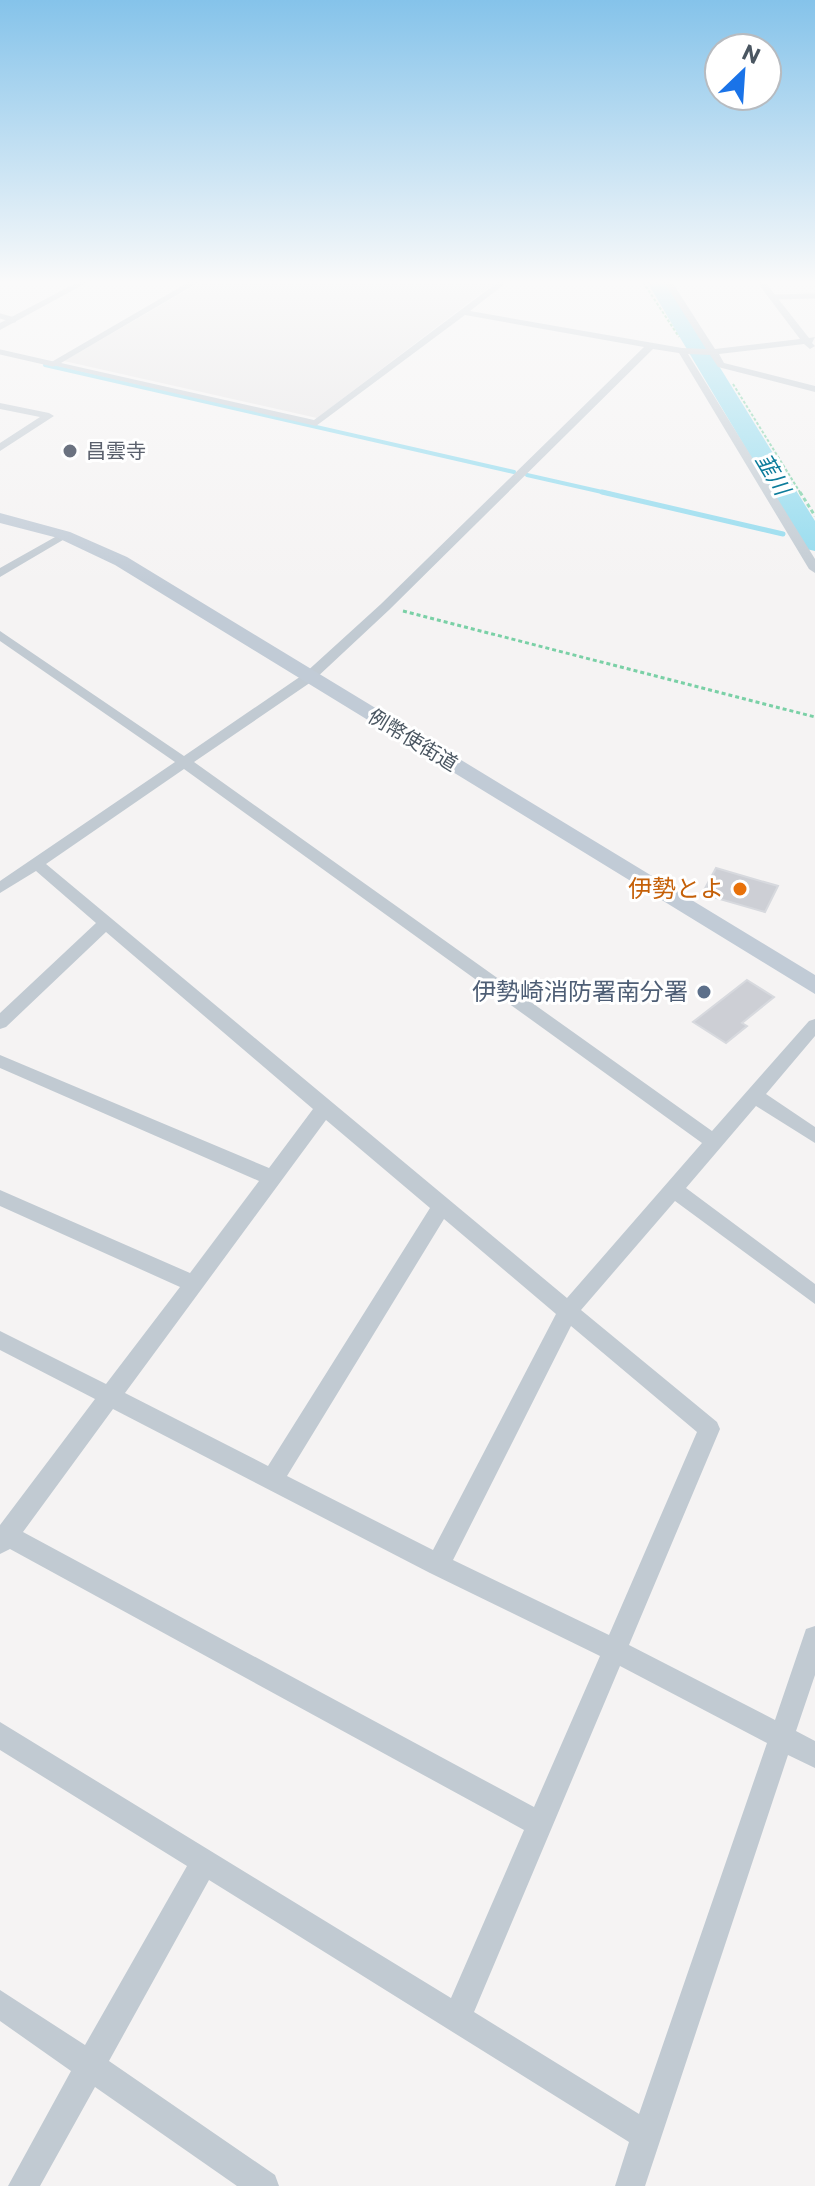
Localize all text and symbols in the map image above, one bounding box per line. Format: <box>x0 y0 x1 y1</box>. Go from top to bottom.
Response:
north arrow <box>703 32 783 112</box>
text: N <box>738 38 765 69</box>
place label: 昌雲寺 <box>86 438 146 462</box>
marker: 昌雲寺 <box>61 442 79 460</box>
water label: 韮川 <box>751 448 797 501</box>
street label: 例幣使街道 <box>364 703 463 775</box>
place label: 伊勢とよ <box>628 873 724 902</box>
marker: 伊勢とよ <box>731 880 749 898</box>
place label: 伊勢崎消防署南分署 <box>472 976 688 1005</box>
marker: 伊勢崎消防署南分署 <box>695 983 713 1001</box>

